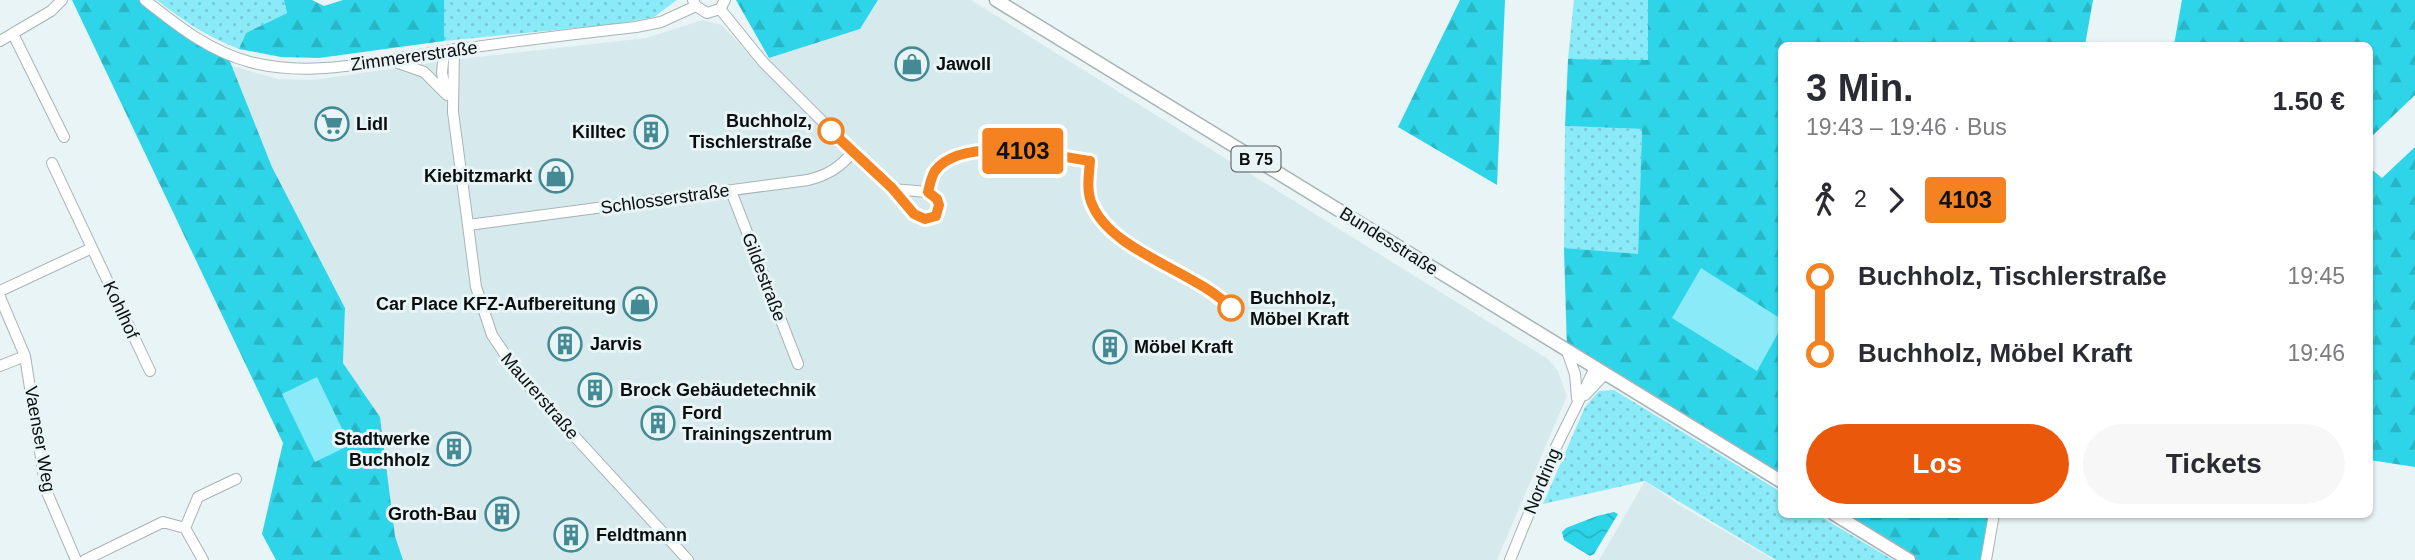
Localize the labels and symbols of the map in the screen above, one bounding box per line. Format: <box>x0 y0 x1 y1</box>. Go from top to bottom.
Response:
street label: Zimmererstraße <box>349 37 479 75</box>
shop icon: Jawoll <box>893 45 931 83</box>
place label: Jawoll <box>936 54 991 74</box>
supermarket icon: Lidl <box>313 105 351 143</box>
place label: Buchholz, Tischlerstraße <box>689 111 812 152</box>
building icon: Killtec <box>632 113 670 151</box>
place label: Lidl <box>356 114 388 134</box>
marker: Buchholz, Tischlerstraße <box>818 118 844 144</box>
place label: Killtec <box>572 122 626 142</box>
line badge: 4103 <box>974 128 1072 174</box>
road number: B 75 <box>1232 146 1280 172</box>
shop icon: Kiebitzmarkt <box>537 157 575 195</box>
place label: Kiebitzmarkt <box>424 166 532 186</box>
street label: Schlosserstraße <box>599 180 731 218</box>
street label: Bundesstraße <box>1336 203 1442 279</box>
street label: Gildestraße <box>738 230 790 324</box>
street label: Kohlhof <box>99 278 143 343</box>
shop icon: Car Place KFZ-Aufbereitung <box>621 285 659 323</box>
place label: Buchholz, Möbel Kraft <box>1250 288 1349 329</box>
place label: Car Place KFZ-Aufbereitung <box>376 294 616 314</box>
marker: Buchholz, Möbel Kraft <box>1218 295 1244 321</box>
building icon: Jarvis <box>546 325 584 363</box>
building icon: Möbel Kraft <box>1091 328 1129 366</box>
place label: Jarvis <box>590 334 642 354</box>
place label: Möbel Kraft <box>1134 337 1233 357</box>
street label: Maurerstraße <box>497 349 583 443</box>
building icon: Brock Gebäudetechnik <box>576 371 614 409</box>
place label: Brock Gebäudetechnik <box>620 380 817 400</box>
street label: Vaenser Weg <box>21 384 59 494</box>
place label: Ford Trainingszentrum <box>682 403 832 444</box>
building icon: Ford Trainingszentrum <box>639 404 677 442</box>
place label: Stadtwerke Buchholz <box>334 429 430 470</box>
building icon: Stadtwerke Buchholz <box>435 430 473 468</box>
street label: Nordring <box>1520 445 1564 517</box>
building icon: Groth-Bau <box>483 495 521 533</box>
place label: Groth-Bau <box>388 504 477 524</box>
building icon: Feldtmann <box>552 516 590 554</box>
place label: Feldtmann <box>596 525 687 545</box>

